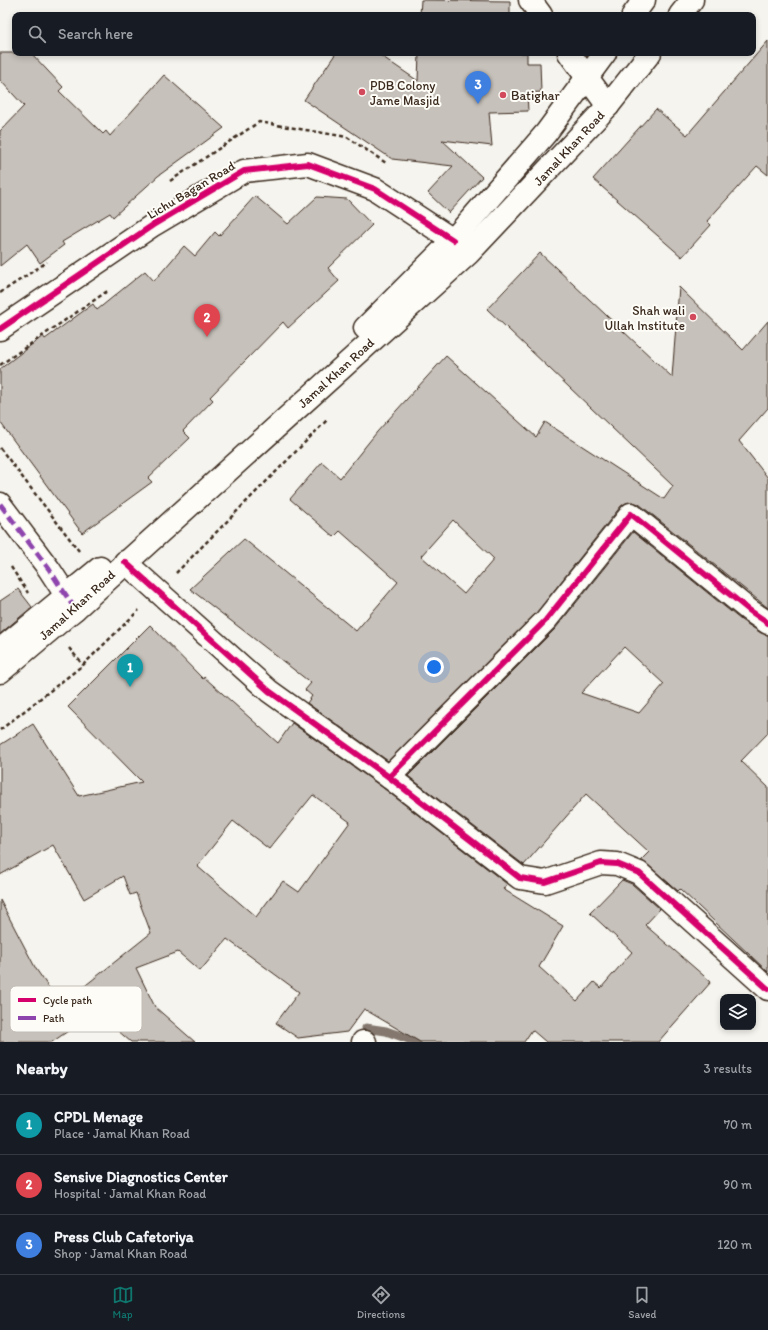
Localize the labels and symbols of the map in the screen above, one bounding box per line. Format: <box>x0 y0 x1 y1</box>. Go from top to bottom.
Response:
pin: 3 <box>465 71 491 104</box>
place label: PDB Colony Jame Masjid <box>370 78 440 108</box>
marker: PDB Colony Jame Masjid <box>357 87 367 97</box>
place label: Batighar <box>511 88 561 103</box>
marker: Batighar <box>498 90 508 100</box>
street label: Jamal Khan Road <box>530 107 608 189</box>
street label: Lichu Bagan Road <box>144 158 238 222</box>
place label: Shah wali Ullah Institute <box>605 303 685 333</box>
pin: 2 <box>194 304 220 337</box>
marker: Shah wali Ullah Institute <box>688 312 698 322</box>
street label: Jamal Khan Road <box>295 335 377 411</box>
street label: Jamal Khan Road <box>36 567 118 643</box>
pin: 1 <box>117 654 143 687</box>
your location <box>424 657 444 677</box>
legend <box>10 986 142 1032</box>
text: Cycle path <box>43 994 92 1007</box>
text: Path <box>43 1012 65 1025</box>

